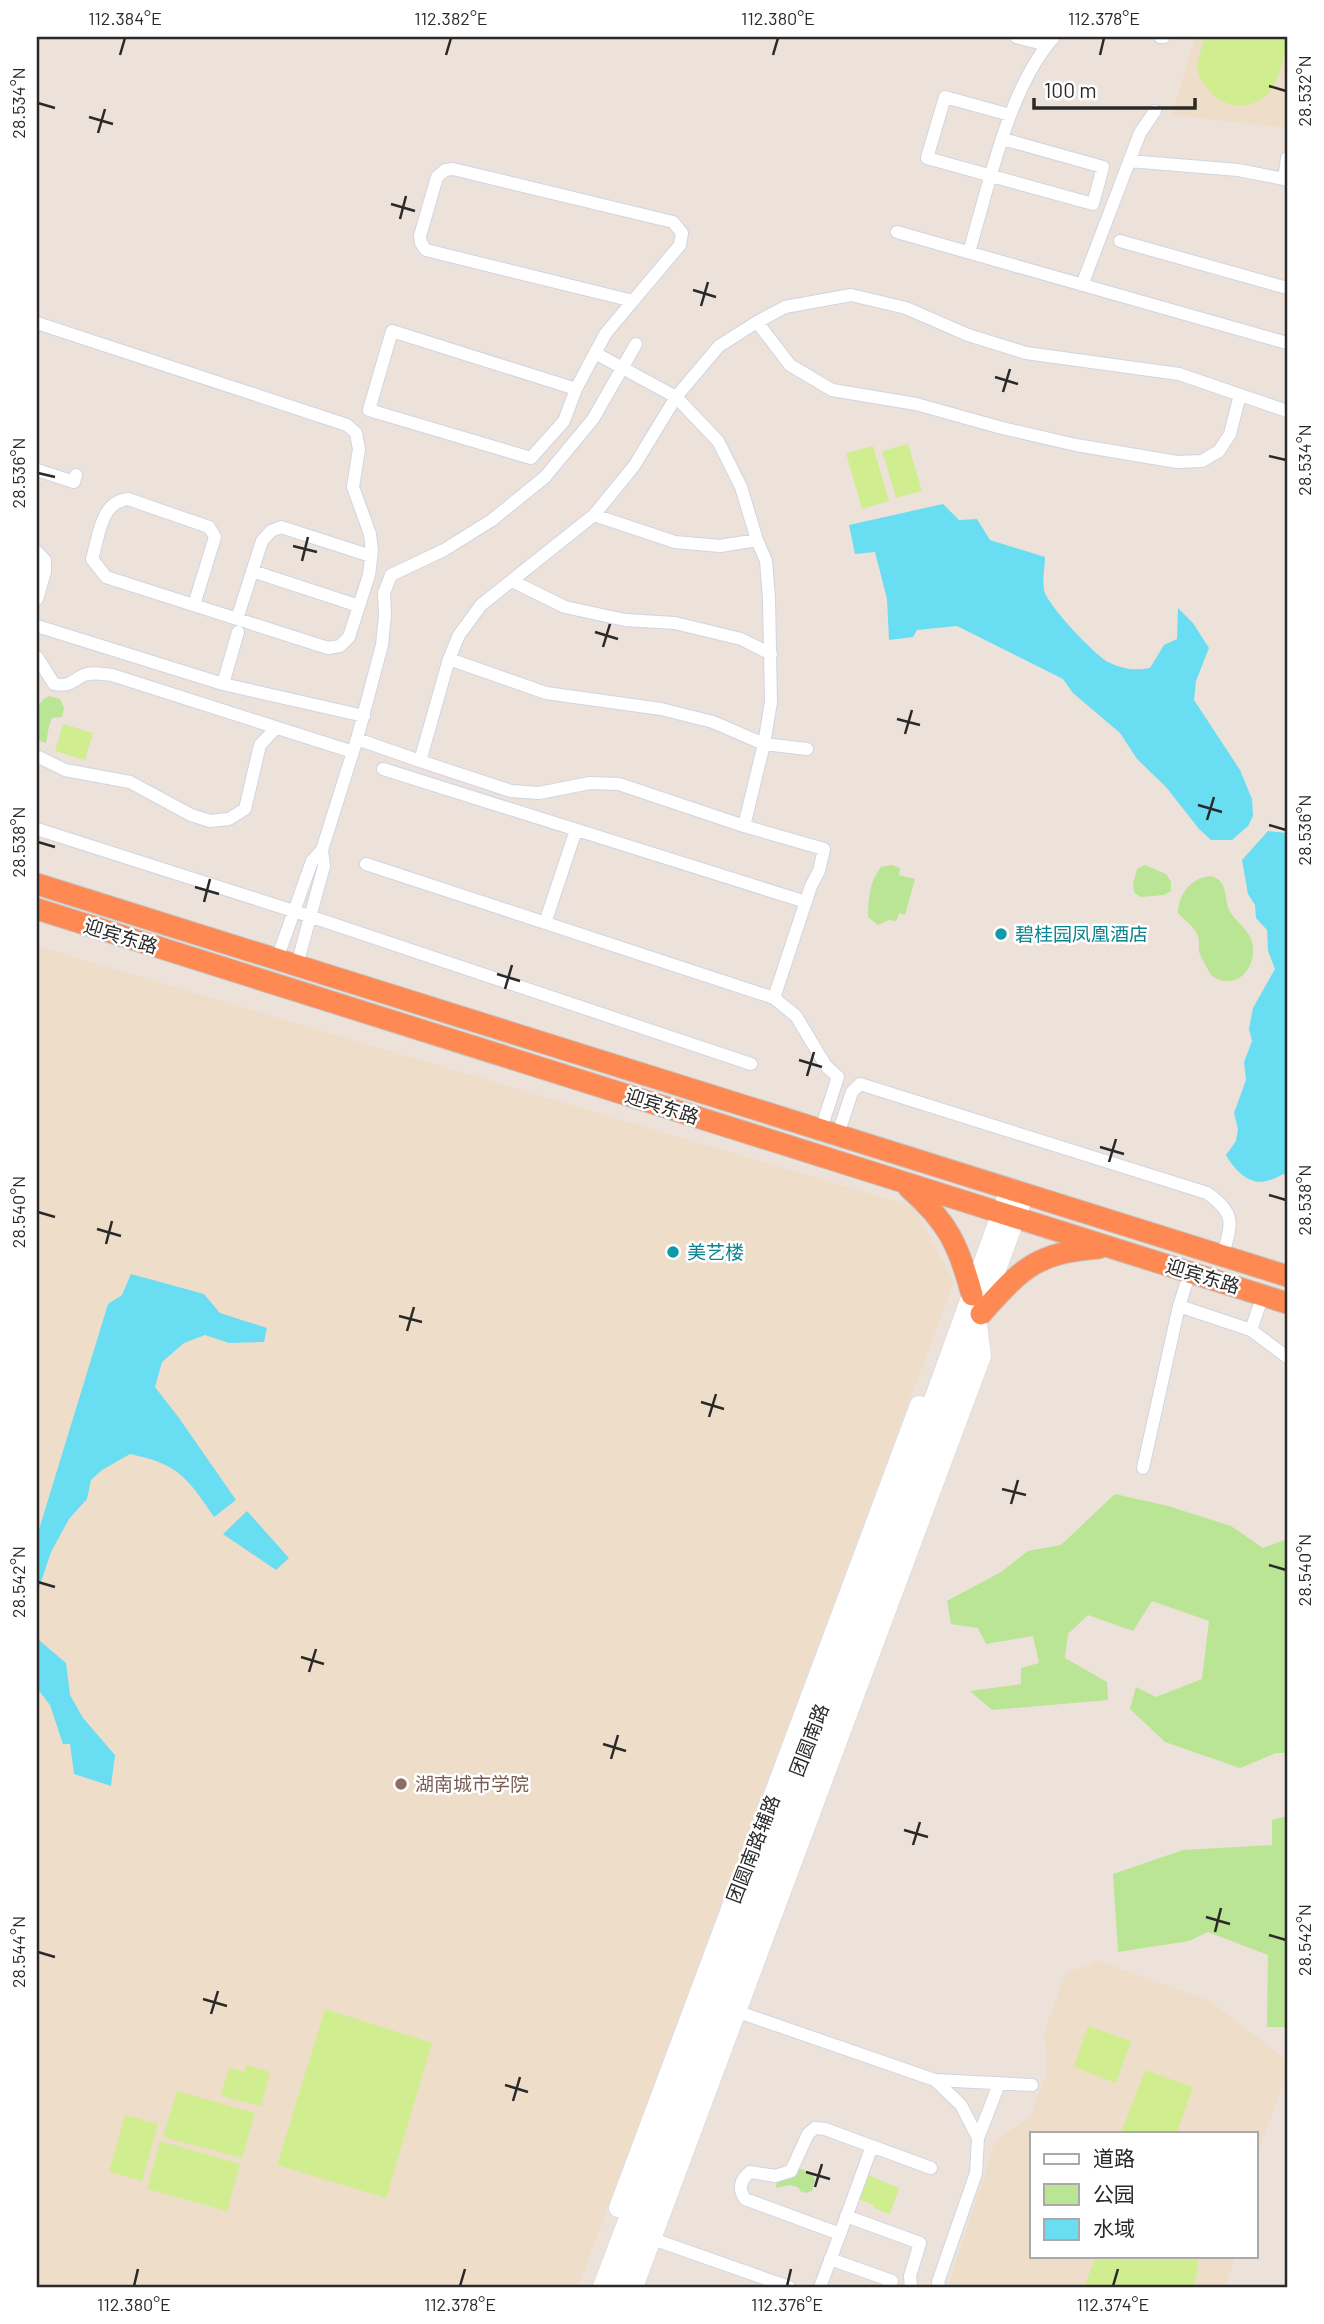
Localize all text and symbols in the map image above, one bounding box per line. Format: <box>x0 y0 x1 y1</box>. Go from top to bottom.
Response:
text: 112.384°E <box>88 7 162 29</box>
text: 112.382°E <box>414 7 488 29</box>
text: 112.380°E <box>741 7 815 29</box>
text: 112.378°E <box>1068 7 1140 29</box>
text: 28.532°N <box>1293 55 1315 127</box>
scale bar <box>1034 66 1194 110</box>
text: 28.534°N <box>7 67 29 139</box>
text: 100 m <box>1044 77 1097 102</box>
text: 28.534°N <box>1293 424 1315 496</box>
text: 28.536°N <box>7 438 29 508</box>
text: 28.536°N <box>1293 795 1315 865</box>
text: 28.538°N <box>7 807 29 877</box>
street label: 迎宾东路 <box>81 913 161 958</box>
place label: 碧桂园凤凰酒店 <box>1015 922 1148 945</box>
marker: 碧桂园凤凰酒店 <box>993 926 1009 942</box>
street label: 迎宾东路 <box>622 1083 702 1128</box>
text: 28.538°N <box>1293 1165 1315 1235</box>
text: 28.540°N <box>7 1176 29 1248</box>
place label: 美艺楼 <box>687 1240 744 1263</box>
marker: 美艺楼 <box>665 1244 681 1260</box>
street label: 迎宾东路 <box>1163 1253 1243 1298</box>
text: 28.540°N <box>1293 1534 1315 1606</box>
text: 28.542°N <box>7 1546 29 1618</box>
street label: 团圆南路 <box>784 1700 833 1779</box>
place label: 湖南城市学院 <box>415 1772 529 1795</box>
marker: 湖南城市学院 <box>393 1776 409 1792</box>
street label: 团圆南路辅路 <box>721 1791 784 1906</box>
text: 28.542°N <box>1293 1904 1315 1976</box>
text: 28.544°N <box>7 1916 29 1988</box>
legend <box>1030 2132 1258 2258</box>
text: 道路 <box>1093 2145 1135 2170</box>
text: 公园 <box>1093 2181 1135 2206</box>
text: 水域 <box>1093 2215 1135 2240</box>
text: 112.380°E <box>97 2293 171 2315</box>
text: 112.378°E <box>424 2293 496 2315</box>
text: 112.376°E <box>751 2293 823 2315</box>
text: 112.374°E <box>1077 2293 1149 2315</box>

